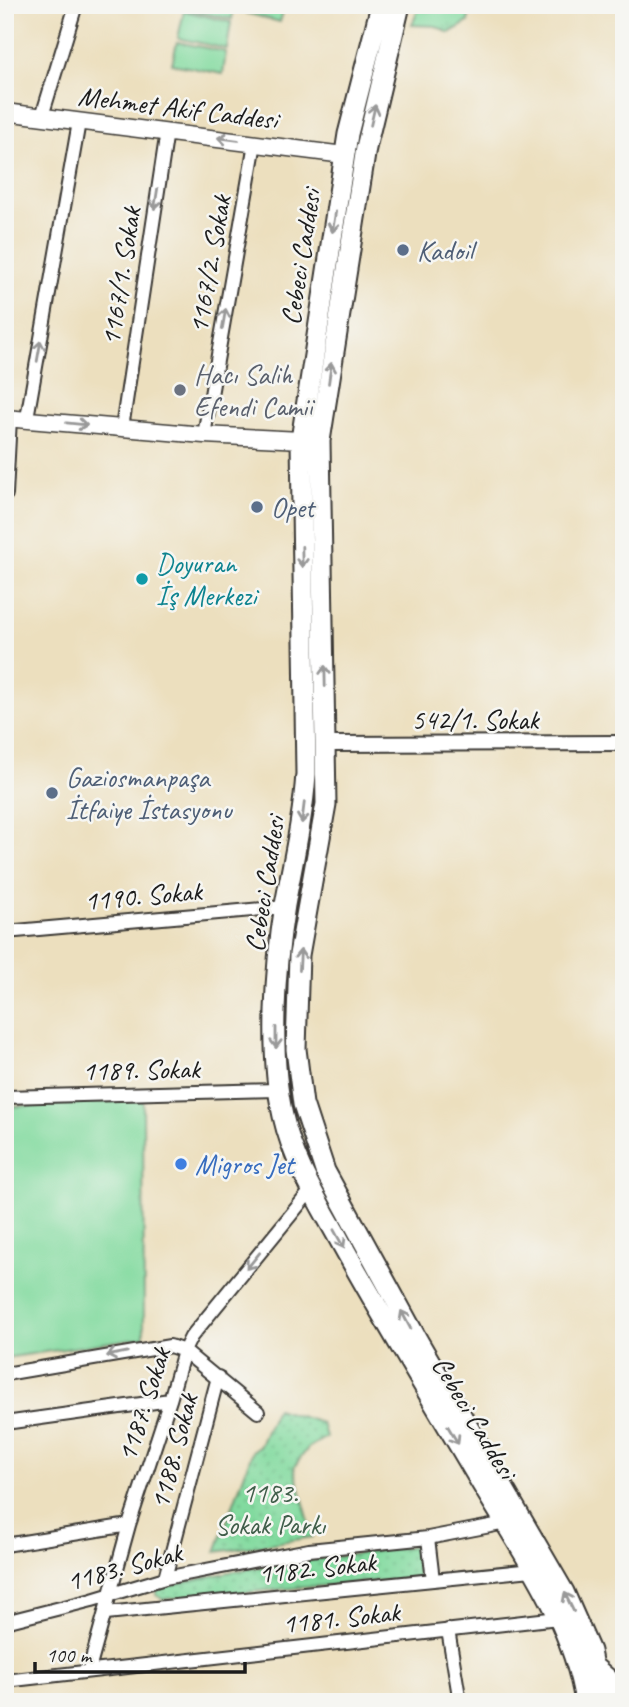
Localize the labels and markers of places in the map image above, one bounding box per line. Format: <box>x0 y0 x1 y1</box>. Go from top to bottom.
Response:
place label: Kadoil <box>417 233 478 268</box>
marker: Kadoil <box>395 242 411 258</box>
place label: Hacı Salih Efendi Camii <box>194 357 316 424</box>
marker: Hacı Salih Efendi Camii <box>172 382 188 398</box>
place label: Opet <box>271 490 317 525</box>
marker: Opet <box>249 499 265 515</box>
place label: Doyuran İş Merkezi <box>156 546 260 613</box>
marker: Doyuran İş Merkezi <box>134 571 150 587</box>
place label: Gaziosmanpaşa İtfaiye İstasyonu <box>66 760 233 827</box>
marker: Gaziosmanpaşa İtfaiye İstasyonu <box>44 785 60 801</box>
place label: Migros Jet <box>195 1147 297 1182</box>
marker: Migros Jet <box>173 1156 189 1172</box>

